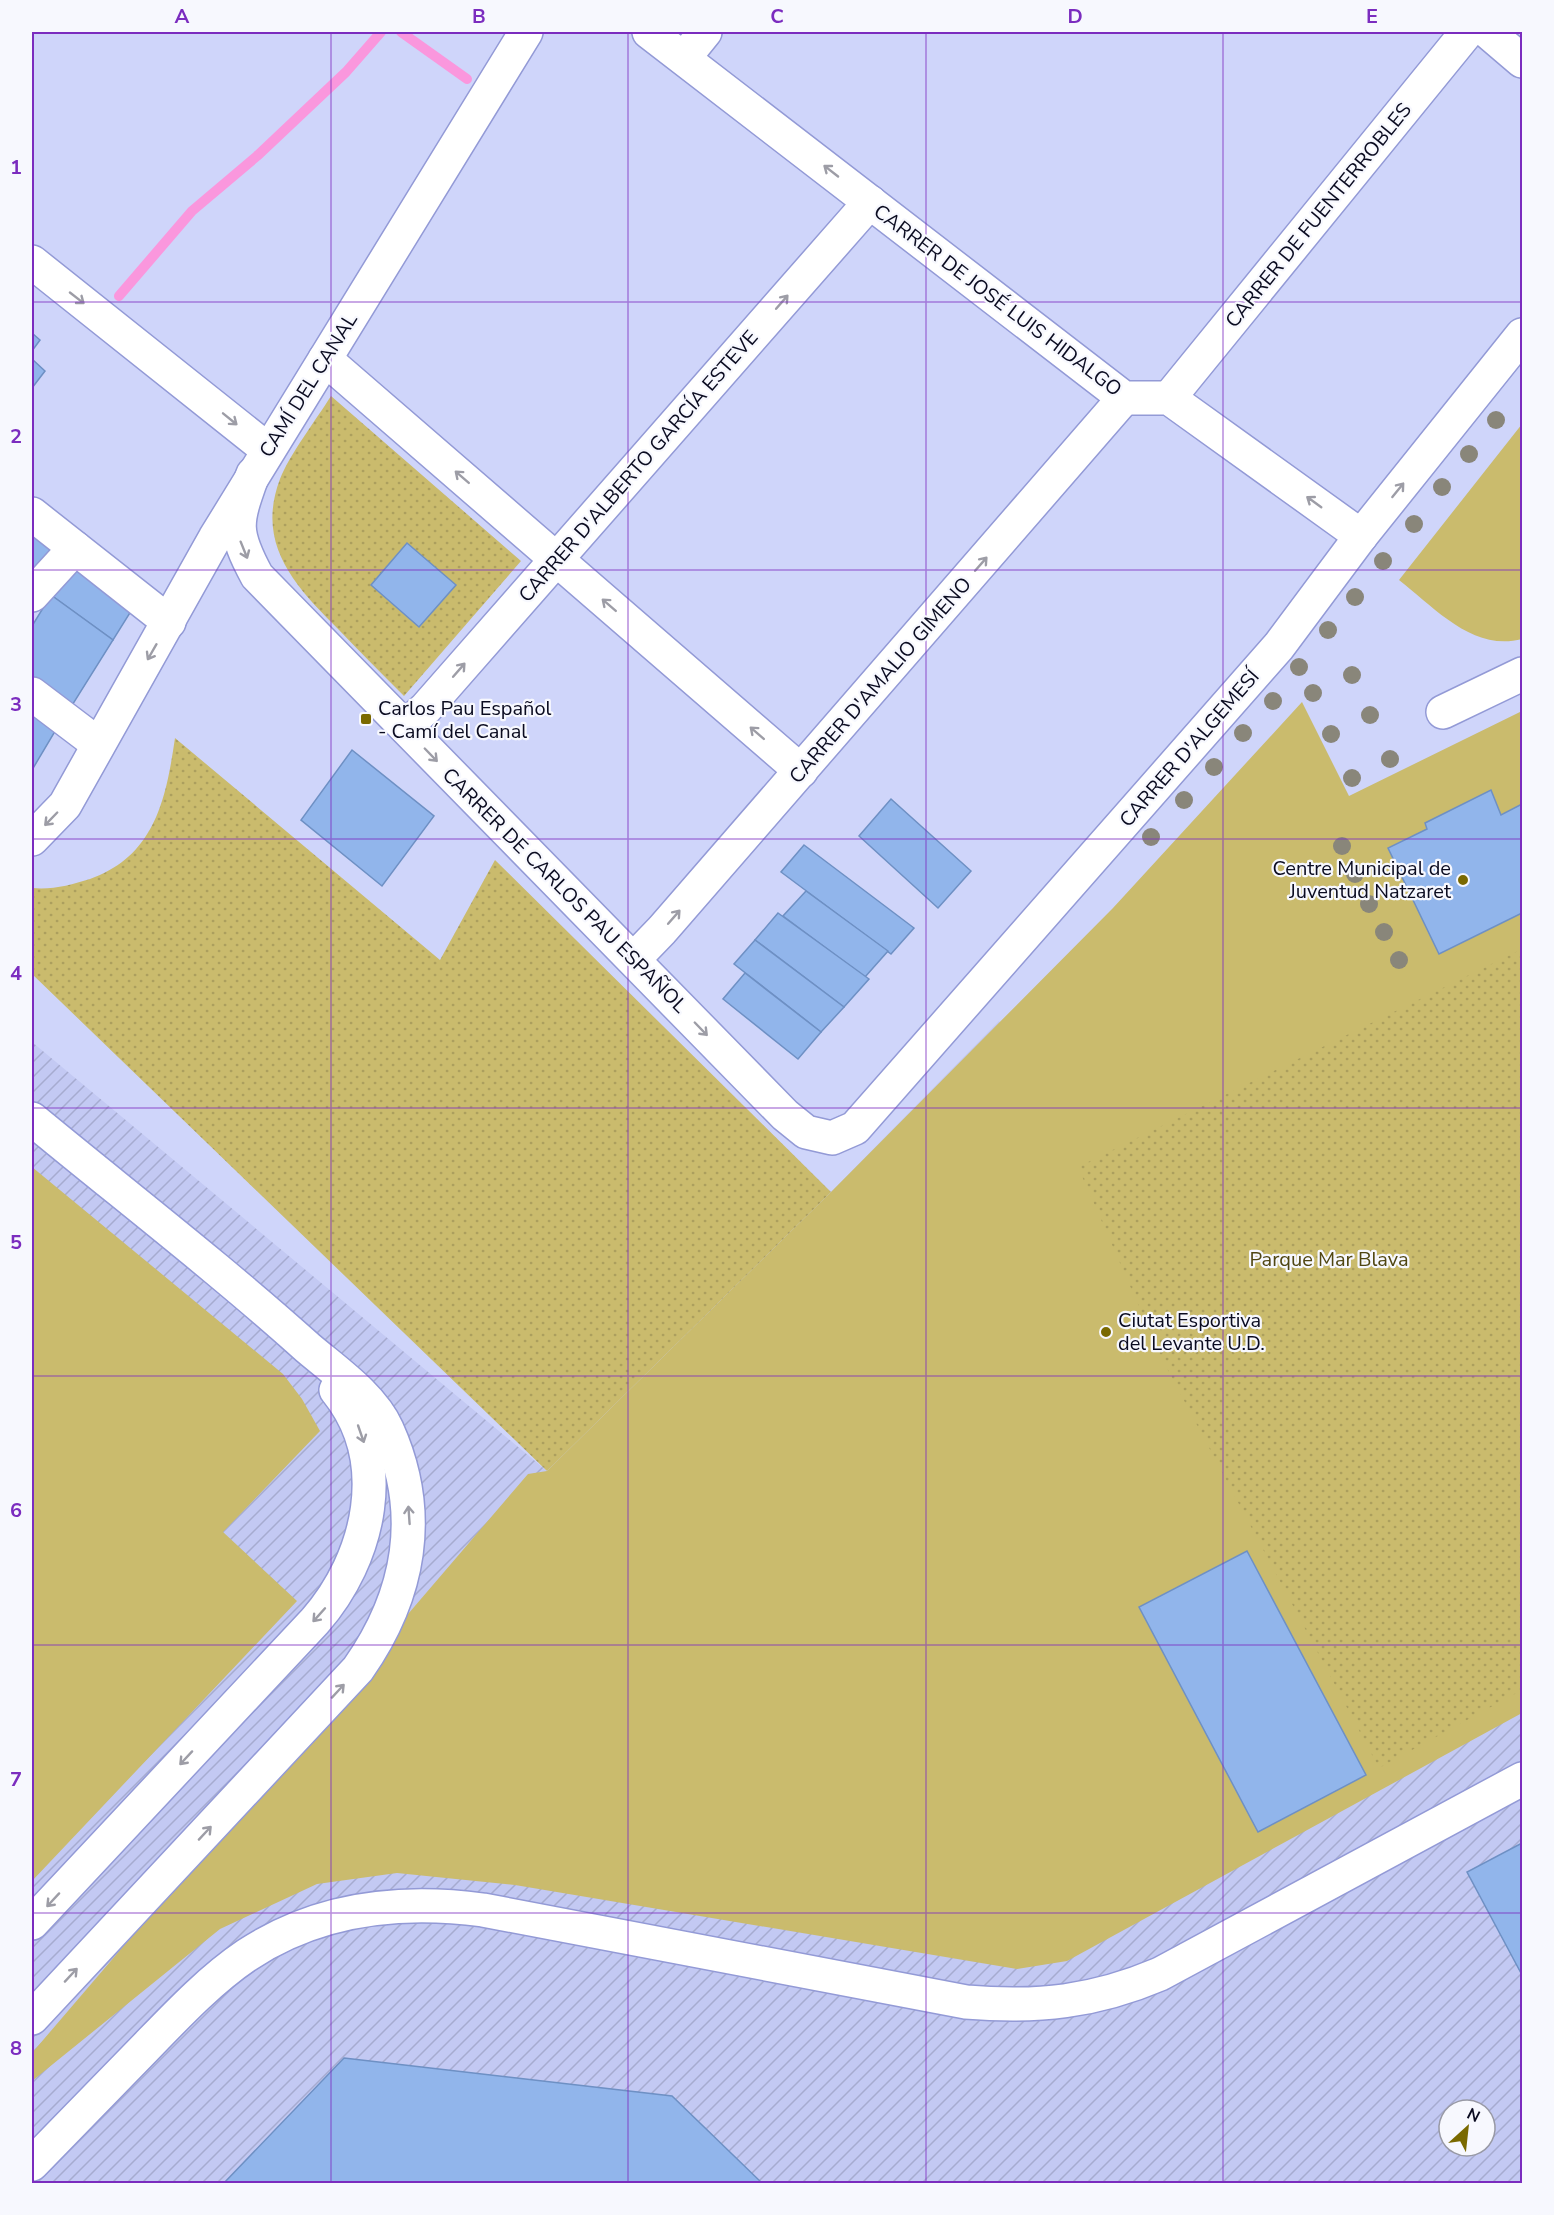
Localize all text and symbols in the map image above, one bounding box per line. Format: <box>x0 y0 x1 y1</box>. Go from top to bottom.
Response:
text: A <box>175 3 190 30</box>
text: B <box>472 3 486 30</box>
text: C <box>770 3 784 30</box>
text: D <box>1067 3 1083 30</box>
text: E <box>1366 3 1378 30</box>
street label: CARRER DE FUENTERROBLES <box>1219 97 1418 333</box>
text: 1 <box>10 154 22 181</box>
one-way arrow <box>823 165 839 178</box>
street label: CARRER DE JOSÉ LUIS HIDALGO <box>868 198 1127 403</box>
one-way arrow <box>69 291 85 304</box>
one-way arrow <box>775 295 789 310</box>
street label: CAMÍ DEL CANAL <box>253 308 364 463</box>
street label: CARRER D'ALBERTO GARCÍA ESTEVE <box>513 325 764 608</box>
one-way arrow <box>222 413 238 426</box>
text: 2 <box>10 423 22 450</box>
one-way arrow <box>455 470 470 484</box>
one-way arrow <box>1391 483 1404 499</box>
one-way arrow <box>1306 496 1322 508</box>
one-way arrow <box>239 540 250 559</box>
one-way arrow <box>974 557 988 572</box>
street label: CARRER D'AMALIO GIMENO <box>783 571 978 789</box>
one-way arrow <box>602 598 617 612</box>
one-way arrow <box>145 643 157 660</box>
one-way arrow <box>452 662 466 677</box>
street label: CARRER D'ALGEMESÍ <box>1113 662 1267 833</box>
text: 3 <box>10 691 22 718</box>
place label: Carlos Pau Español - Camí del Canal <box>378 695 552 745</box>
marker: Carlos Pau Español - Camí del Canal <box>359 712 373 726</box>
one-way arrow <box>750 726 765 740</box>
one-way arrow <box>424 747 439 762</box>
street label: CARRER DE CARLOS PAU ESPAÑOL <box>436 762 693 1019</box>
one-way arrow <box>44 811 58 826</box>
place label: Centre Municipal de Juventud Natzaret <box>1273 855 1452 905</box>
marker: Centre Municipal de Juventud Natzaret <box>1456 873 1470 887</box>
one-way arrow <box>667 910 681 925</box>
text: 4 <box>10 960 22 987</box>
one-way arrow <box>693 1021 708 1036</box>
text: 5 <box>10 1229 22 1256</box>
park label: Parque Mar Blava <box>1249 1246 1409 1273</box>
place label: Ciutat Esportiva del Levante U.D. <box>1118 1307 1265 1357</box>
marker: Ciutat Esportiva del Levante U.D. <box>1099 1325 1113 1339</box>
one-way arrow <box>356 1424 367 1443</box>
text: 6 <box>10 1497 22 1524</box>
one-way arrow <box>403 1506 414 1525</box>
one-way arrow <box>312 1607 326 1622</box>
one-way arrow <box>331 1683 345 1698</box>
one-way arrow <box>179 1750 193 1765</box>
text: 7 <box>10 1766 22 1793</box>
one-way arrow <box>198 1826 212 1841</box>
one-way arrow <box>46 1892 60 1907</box>
one-way arrow <box>64 1968 79 1983</box>
text: 8 <box>10 2035 22 2062</box>
north arrow <box>1437 2098 1497 2158</box>
text: N <box>1463 2103 1484 2128</box>

